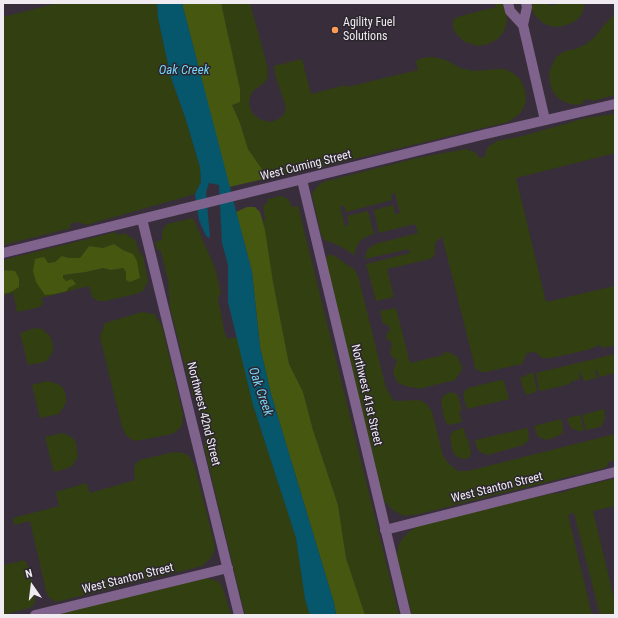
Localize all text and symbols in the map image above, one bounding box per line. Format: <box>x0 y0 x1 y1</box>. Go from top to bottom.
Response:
place label: Agility Fuel Solutions <box>343 16 395 44</box>
marker: Agility Fuel Solutions <box>330 25 340 35</box>
water label: Oak Creek <box>159 63 209 79</box>
street label: West Cuming Street <box>259 148 353 184</box>
street label: Northwest 41st Street <box>347 343 385 447</box>
street label: Northwest 42nd Street <box>183 361 223 467</box>
water label: Oak Creek <box>244 366 276 418</box>
street label: West Stanton Street <box>450 470 544 506</box>
street label: West Stanton Street <box>81 561 175 597</box>
north arrow <box>12 566 52 606</box>
text: N <box>24 567 34 581</box>

